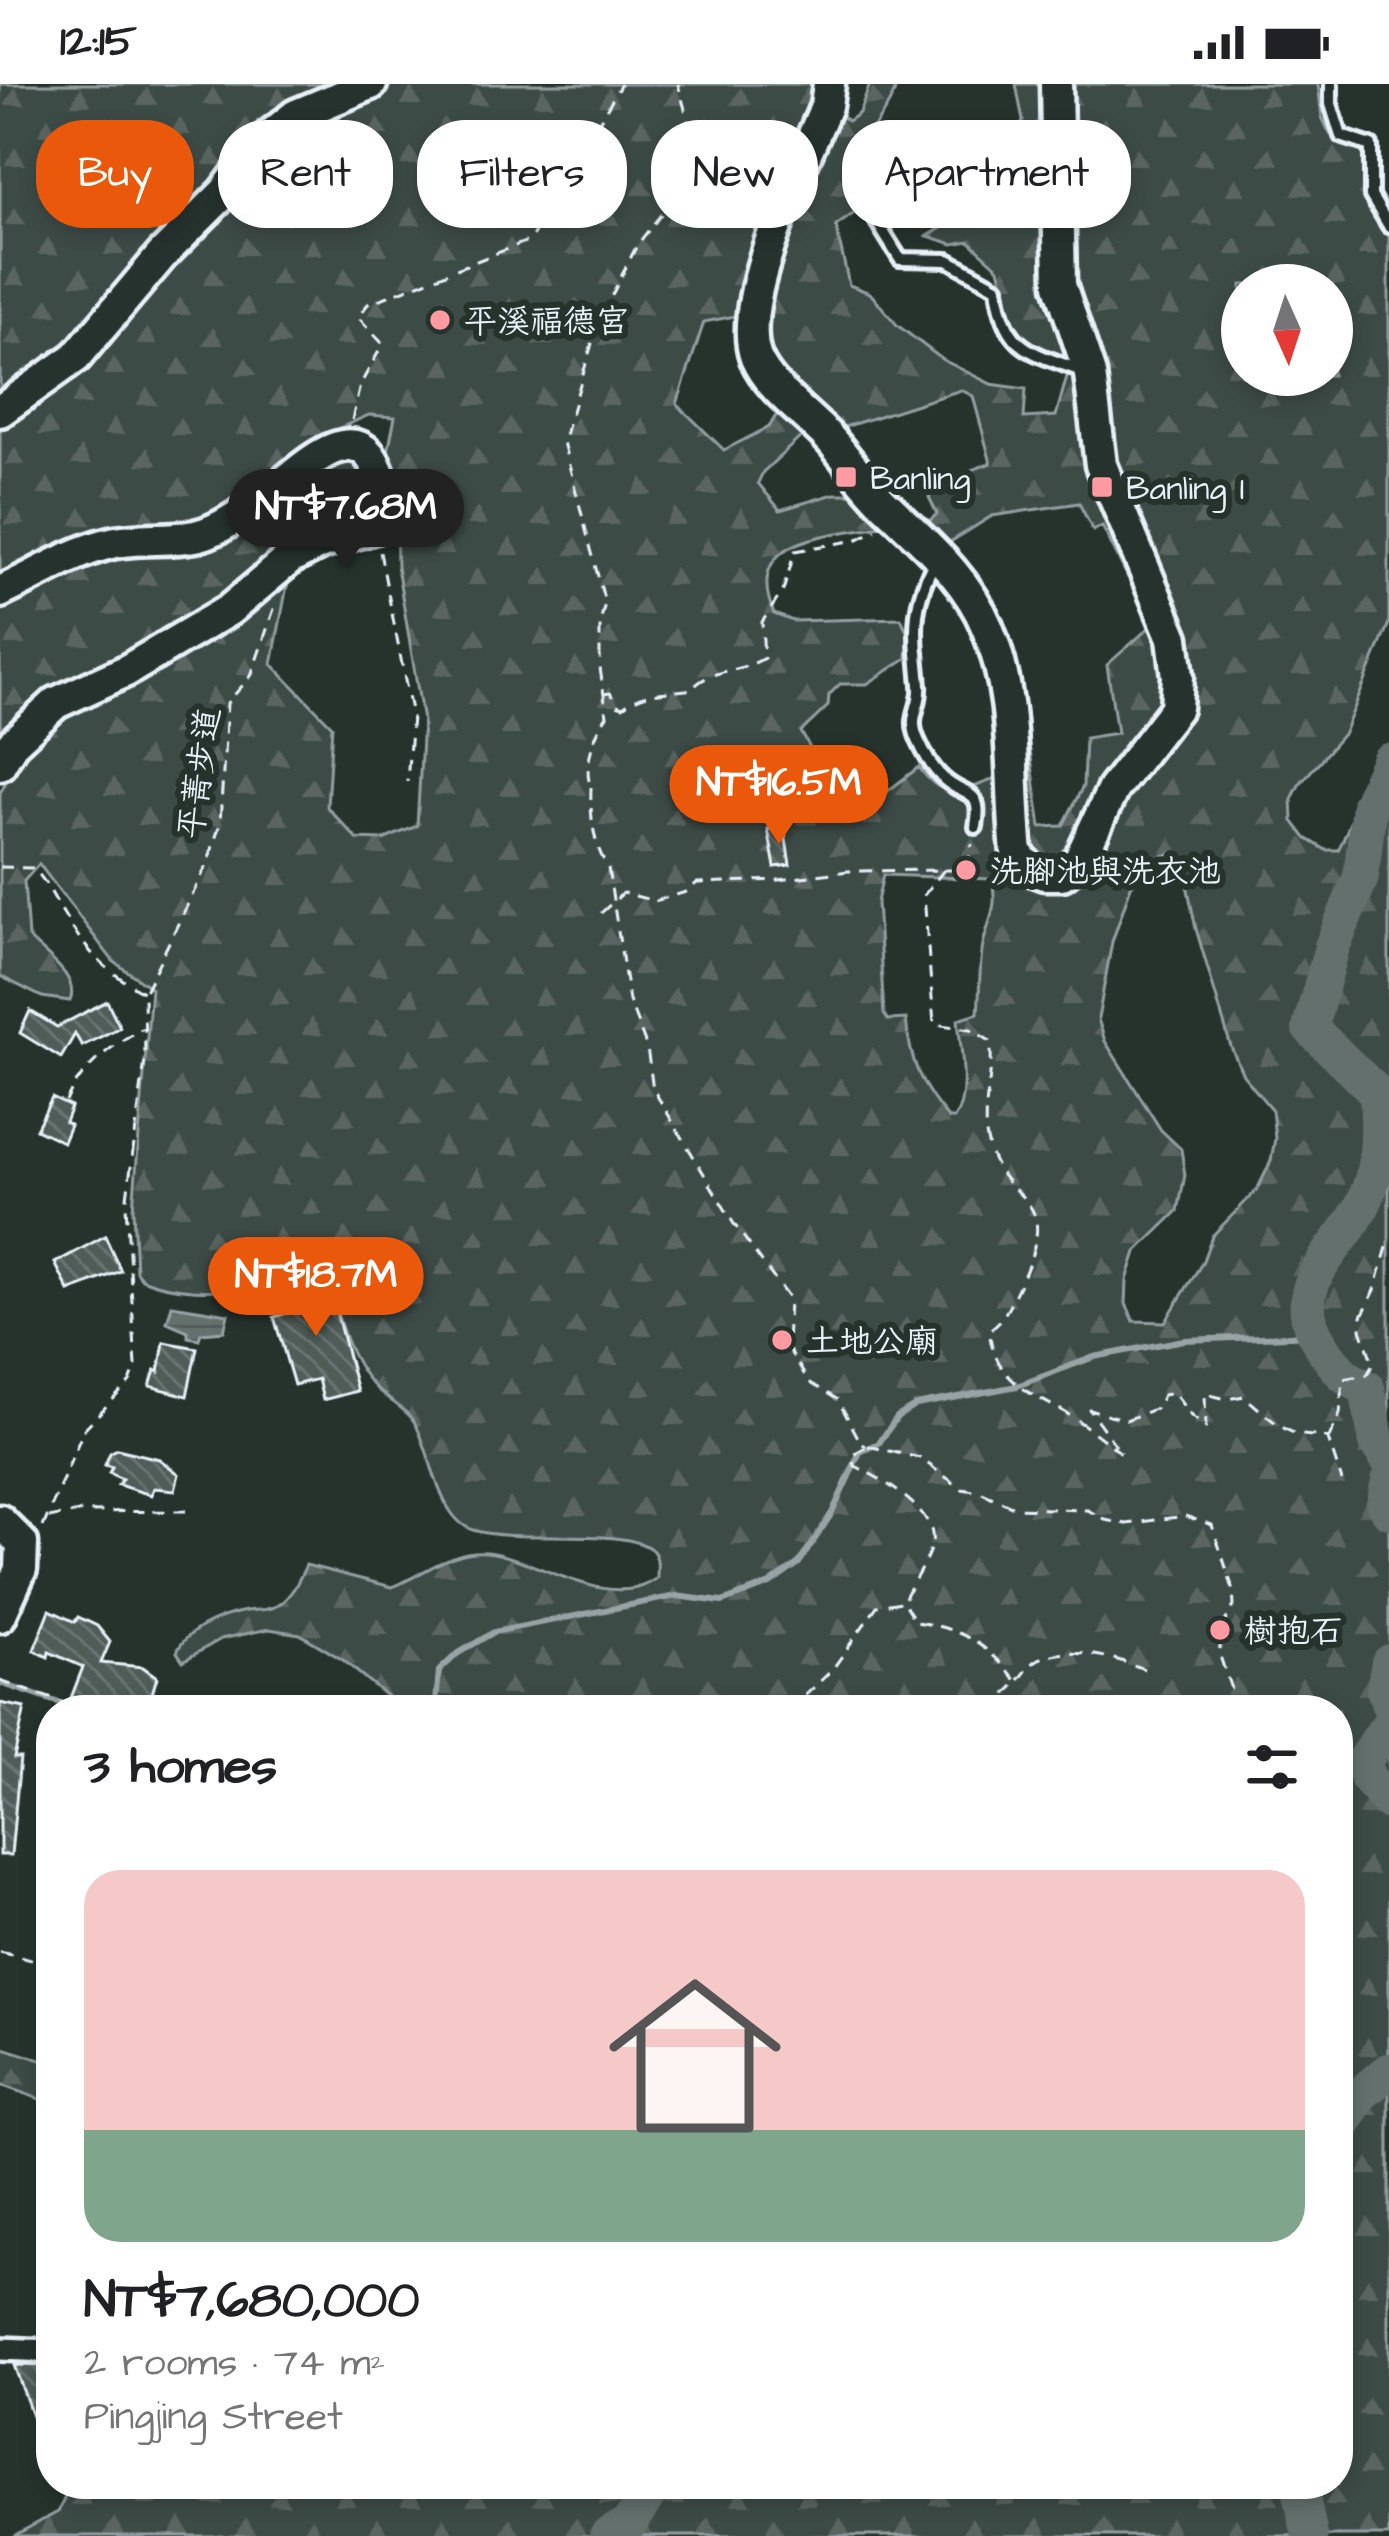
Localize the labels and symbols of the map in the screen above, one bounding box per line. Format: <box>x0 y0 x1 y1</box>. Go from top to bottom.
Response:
north arrow <box>1221 264 1353 396</box>
place label: 平溪福德宮 <box>464 299 629 345</box>
marker: 平溪福德宮 <box>427 307 453 333</box>
place label: Banling <box>870 456 970 504</box>
marker: Banling <box>833 464 859 490</box>
place label: Banling I <box>1126 466 1245 514</box>
pin: NT$7.68M <box>222 469 470 571</box>
marker: Banling I <box>1089 474 1115 500</box>
street label: 平菁步道 <box>168 705 232 842</box>
pin: NT$16.5M <box>655 745 903 847</box>
place label: 洗腳池與洗衣池 <box>990 849 1221 895</box>
marker: 洗腳池與洗衣池 <box>953 857 979 883</box>
pin: NT$18.7M <box>192 1237 440 1339</box>
place label: 土地公廟 <box>806 1319 938 1365</box>
marker: 土地公廟 <box>769 1327 795 1353</box>
place label: 樹抱石 <box>1244 1609 1343 1655</box>
marker: 樹抱石 <box>1207 1617 1233 1643</box>

